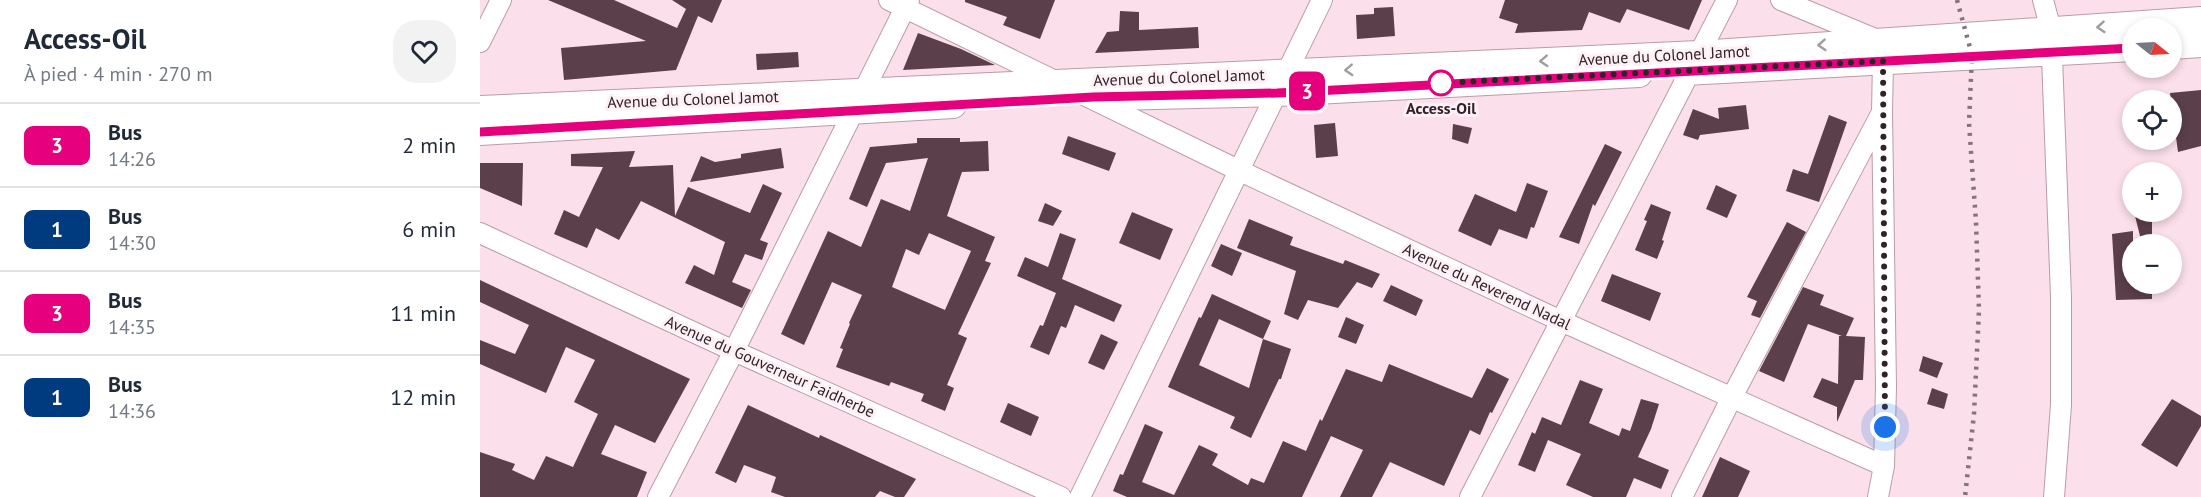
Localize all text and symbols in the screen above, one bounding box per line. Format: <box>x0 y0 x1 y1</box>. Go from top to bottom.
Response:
north arrow <box>2122 18 2182 78</box>
map controls <box>2122 18 2182 294</box>
text: Access-Oil <box>24 20 146 57</box>
button: heart <box>393 20 456 83</box>
one-way arrow <box>2096 20 2105 33</box>
one-way arrow <box>1818 39 1827 52</box>
street label: Avenue du Colonel Jamot <box>1578 40 1751 69</box>
one-way arrow <box>1539 54 1548 67</box>
text: À pied · 4 min · 270 m <box>24 61 212 87</box>
one-way arrow <box>1344 63 1353 76</box>
street label: Avenue du Colonel Jamot <box>1093 64 1266 90</box>
marker: Access-Oil <box>1428 70 1454 96</box>
line badge: 3 <box>1288 72 1326 110</box>
text: 3 <box>1301 78 1313 105</box>
street label: Avenue du Colonel Jamot <box>607 86 780 112</box>
button: locate <box>2122 90 2182 150</box>
place label: Access-Oil <box>1406 98 1476 118</box>
text: Bus <box>108 118 142 146</box>
text: 2 min <box>402 131 456 159</box>
text: 3 <box>51 132 63 159</box>
text: 14:26 <box>108 146 156 172</box>
button: + <box>2122 162 2182 222</box>
text: Bus <box>108 202 142 230</box>
text: 6 min <box>402 215 456 243</box>
text: 1 <box>51 216 63 243</box>
text: 14:30 <box>108 230 156 256</box>
button: − <box>2122 234 2182 294</box>
street label: Avenue du Reverend Nadal <box>1400 238 1574 334</box>
text: Bus <box>108 286 142 314</box>
text: 11 min <box>390 299 456 327</box>
text: 3 <box>51 300 63 327</box>
street label: Avenue du Gouverneur Faidherbe <box>662 311 878 421</box>
text: 14:35 <box>108 314 156 340</box>
text: Bus <box>108 370 142 398</box>
text: 12 min <box>390 383 456 411</box>
text: 1 <box>51 384 63 411</box>
text: 14:36 <box>108 398 156 424</box>
your location <box>1870 412 1900 442</box>

